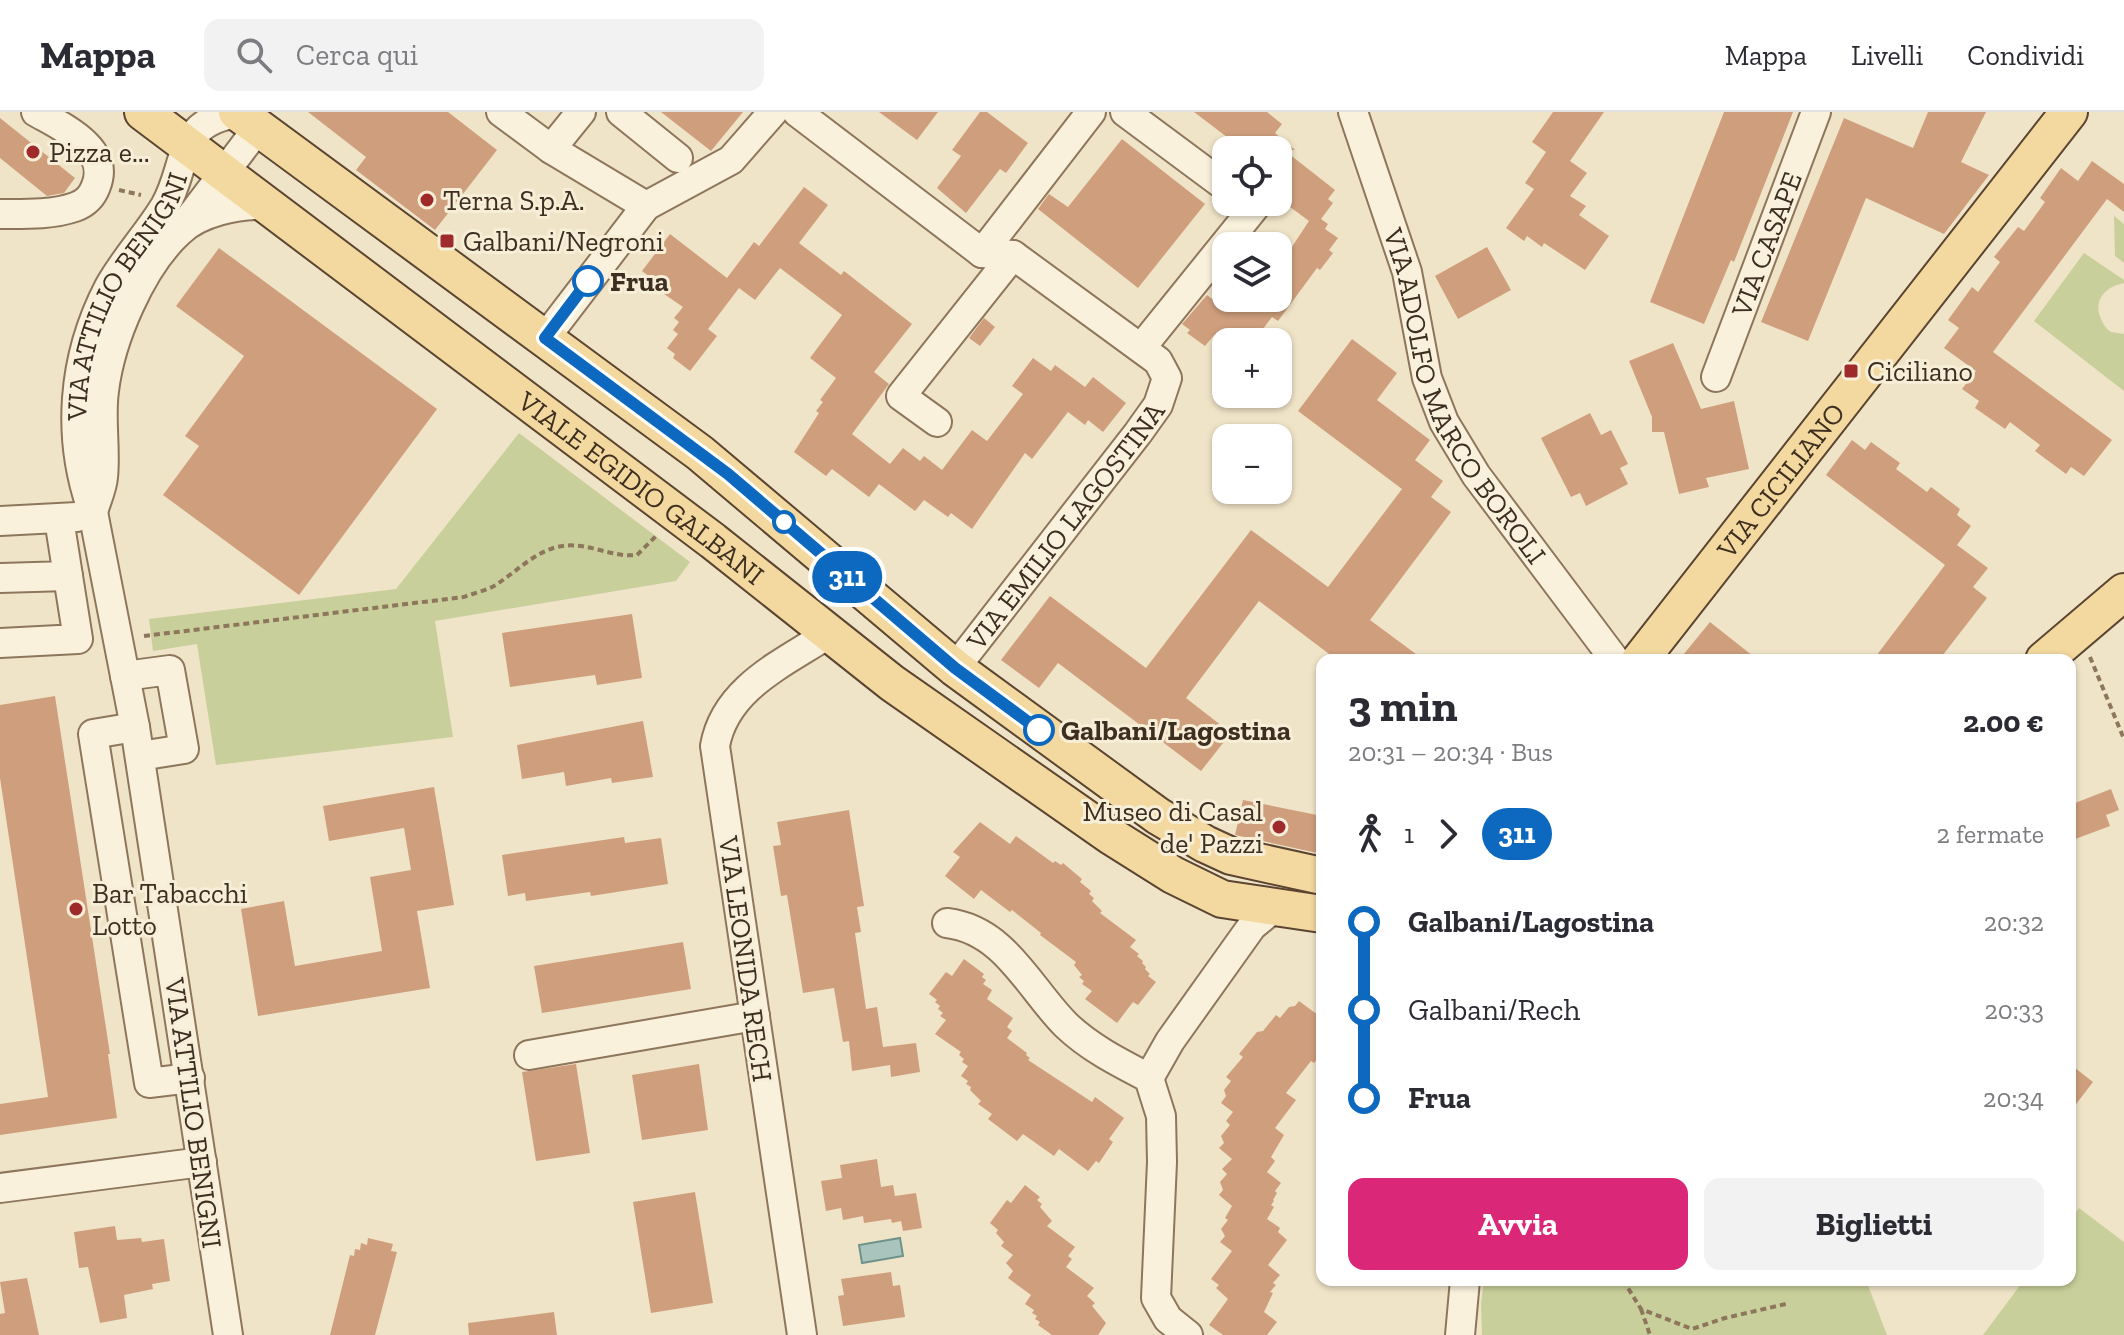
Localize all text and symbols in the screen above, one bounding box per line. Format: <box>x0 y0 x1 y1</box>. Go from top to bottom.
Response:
search box <box>204 19 764 91</box>
text: Mappa <box>40 32 156 78</box>
icon: search <box>232 33 276 77</box>
text: Cerca qui <box>296 37 418 73</box>
text: Mappa <box>1725 39 1807 72</box>
text: Livelli <box>1851 39 1923 72</box>
text: Condividi <box>1967 39 2084 72</box>
place label: Pizza e... <box>49 136 150 169</box>
map controls <box>1212 136 1292 504</box>
button: locate <box>1212 136 1292 216</box>
marker: Pizza e... <box>24 143 42 161</box>
street label: VIA CASAPE <box>1724 167 1809 322</box>
street label: VIA ATTILIO BENIGNI <box>60 168 194 422</box>
place label: Terna S.p.A. <box>443 184 585 217</box>
marker: Terna S.p.A. <box>418 191 436 209</box>
street label: VIA ADOLFO MARCO BOROLI <box>1376 223 1553 570</box>
place label: Galbani/Negroni <box>463 225 664 258</box>
marker: Galbani/Negroni <box>438 232 456 250</box>
button: layers <box>1212 232 1292 312</box>
place label: Frua <box>610 265 669 298</box>
marker: Frua <box>573 266 603 296</box>
button: + <box>1212 328 1292 408</box>
place label: Ciciliano <box>1867 355 1973 388</box>
marker: Ciciliano <box>1842 362 1860 380</box>
street label: VIALE EGIDIO GALBANI <box>511 384 770 592</box>
street label: VIA EMILIO LAGOSTINA <box>959 395 1172 657</box>
street label: VIA CICILIANO <box>1709 397 1852 566</box>
button: − <box>1212 424 1292 504</box>
unlabelled marker <box>773 511 795 533</box>
line badge: 311 <box>801 551 893 603</box>
text: 311 <box>828 560 866 593</box>
text: 3 min <box>1348 679 1457 732</box>
text: 2.00 € <box>1963 704 2044 740</box>
place label: Galbani/Lagostina <box>1061 714 1291 747</box>
marker: Galbani/Lagostina <box>1024 715 1054 745</box>
text: 20:31 – 20:34 · Bus <box>1348 736 1553 768</box>
place label: Museo di Casal de' Pazzi <box>1083 795 1263 860</box>
icon: walk <box>1348 812 1392 856</box>
icon: forward <box>1426 812 1470 856</box>
text: 311 <box>1498 817 1536 850</box>
marker: Museo di Casal de' Pazzi <box>1270 818 1288 836</box>
text: 1 <box>1404 818 1414 850</box>
text: 2 fermate <box>1937 818 2044 850</box>
street label: VIA LEONIDA RECH <box>712 833 779 1084</box>
place label: Bar Tabacchi Lotto <box>92 877 248 942</box>
marker: Bar Tabacchi Lotto <box>67 900 85 918</box>
text: Galbani/Lagostina <box>1408 904 1654 940</box>
text: 20:32 <box>1984 906 2044 938</box>
street label: VIA ATTILIO BENIGNI <box>158 975 229 1250</box>
text: Galbani/Rech <box>1408 992 1580 1028</box>
text: 20:33 <box>1984 994 2044 1026</box>
text: Frua <box>1408 1080 1471 1116</box>
text: 20:34 <box>1983 1082 2044 1114</box>
button: Avvia <box>1348 1178 1688 1270</box>
button: Biglietti <box>1704 1178 2044 1270</box>

